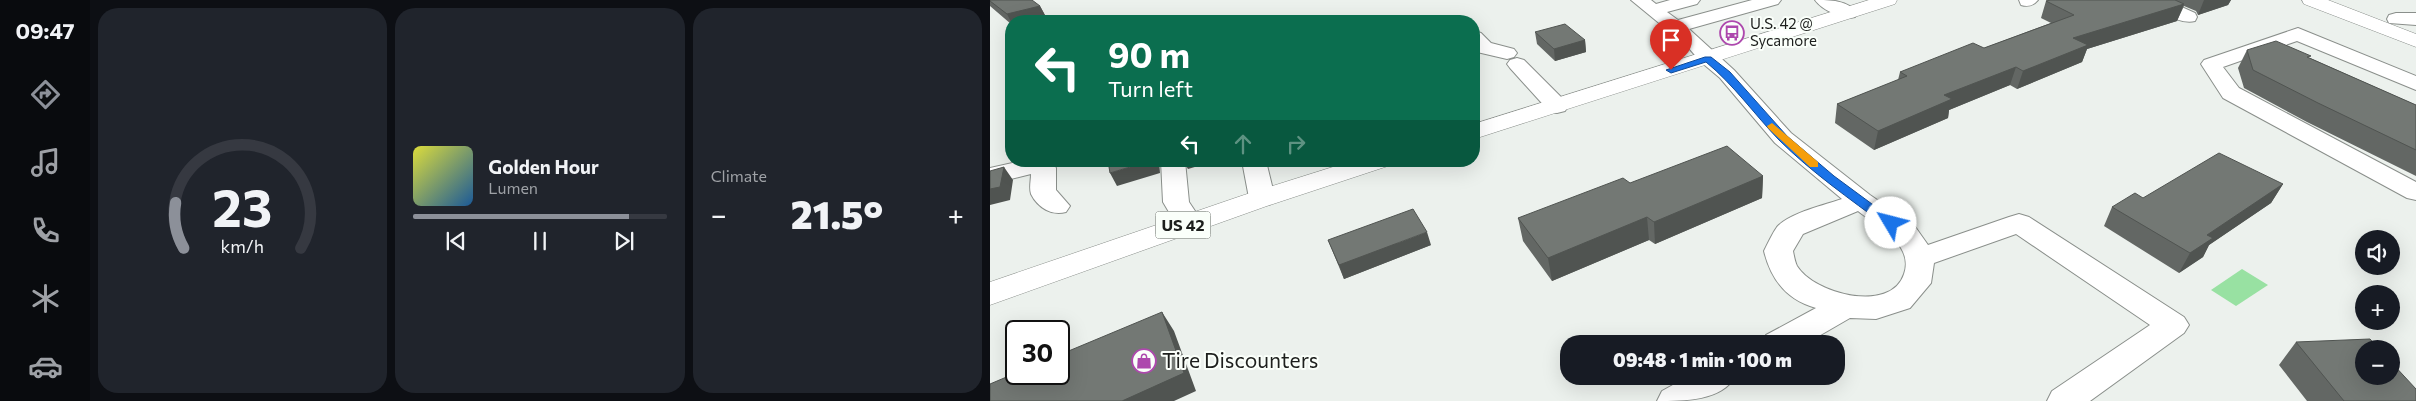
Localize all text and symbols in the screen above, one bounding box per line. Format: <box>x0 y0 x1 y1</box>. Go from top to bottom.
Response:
place label: U.S. 42 @ Sycamore <box>1750 14 1817 49</box>
text: 09:47 <box>15 17 75 44</box>
pin <box>1650 19 1692 70</box>
bus stop icon: U.S. 42 @ Sycamore <box>1719 20 1745 46</box>
icon: arrive <box>1657 26 1685 54</box>
text: 90 m <box>1108 32 1190 75</box>
icon: left <box>1025 35 1090 100</box>
text: Turn left <box>1108 75 1193 102</box>
icon: directions <box>28 77 63 112</box>
icon: left <box>1176 130 1204 158</box>
icon: ahead <box>1229 130 1257 158</box>
icon: right <box>1282 130 1310 158</box>
icon: music <box>28 145 63 180</box>
text: Golden Hour <box>488 155 599 178</box>
text: Climate <box>711 166 767 185</box>
text: 23 <box>213 174 273 238</box>
text: Lumen <box>488 178 538 197</box>
text: 21.5° <box>791 190 883 237</box>
position arrow <box>1864 196 1916 248</box>
text: − <box>711 197 727 231</box>
text: + <box>948 197 964 231</box>
road number: US 42 <box>1156 212 1210 238</box>
icon: phone <box>28 213 63 248</box>
icon: previous <box>442 227 470 255</box>
icon: pause <box>526 227 554 255</box>
icon: next <box>610 227 638 255</box>
map controls <box>2355 230 2400 385</box>
button: sound <box>2355 230 2400 275</box>
text: km/h <box>221 235 264 257</box>
icon: climate <box>28 281 63 316</box>
button: + <box>2355 285 2400 330</box>
speed limit sign: 30 <box>1005 320 1070 385</box>
button: − <box>2355 340 2400 385</box>
place label: Tire Discounters <box>1162 347 1318 372</box>
shop icon: Tire Discounters <box>1131 348 1157 374</box>
text: 09:48 · 1 min · 100 m <box>1613 348 1792 371</box>
icon: car <box>28 349 63 384</box>

